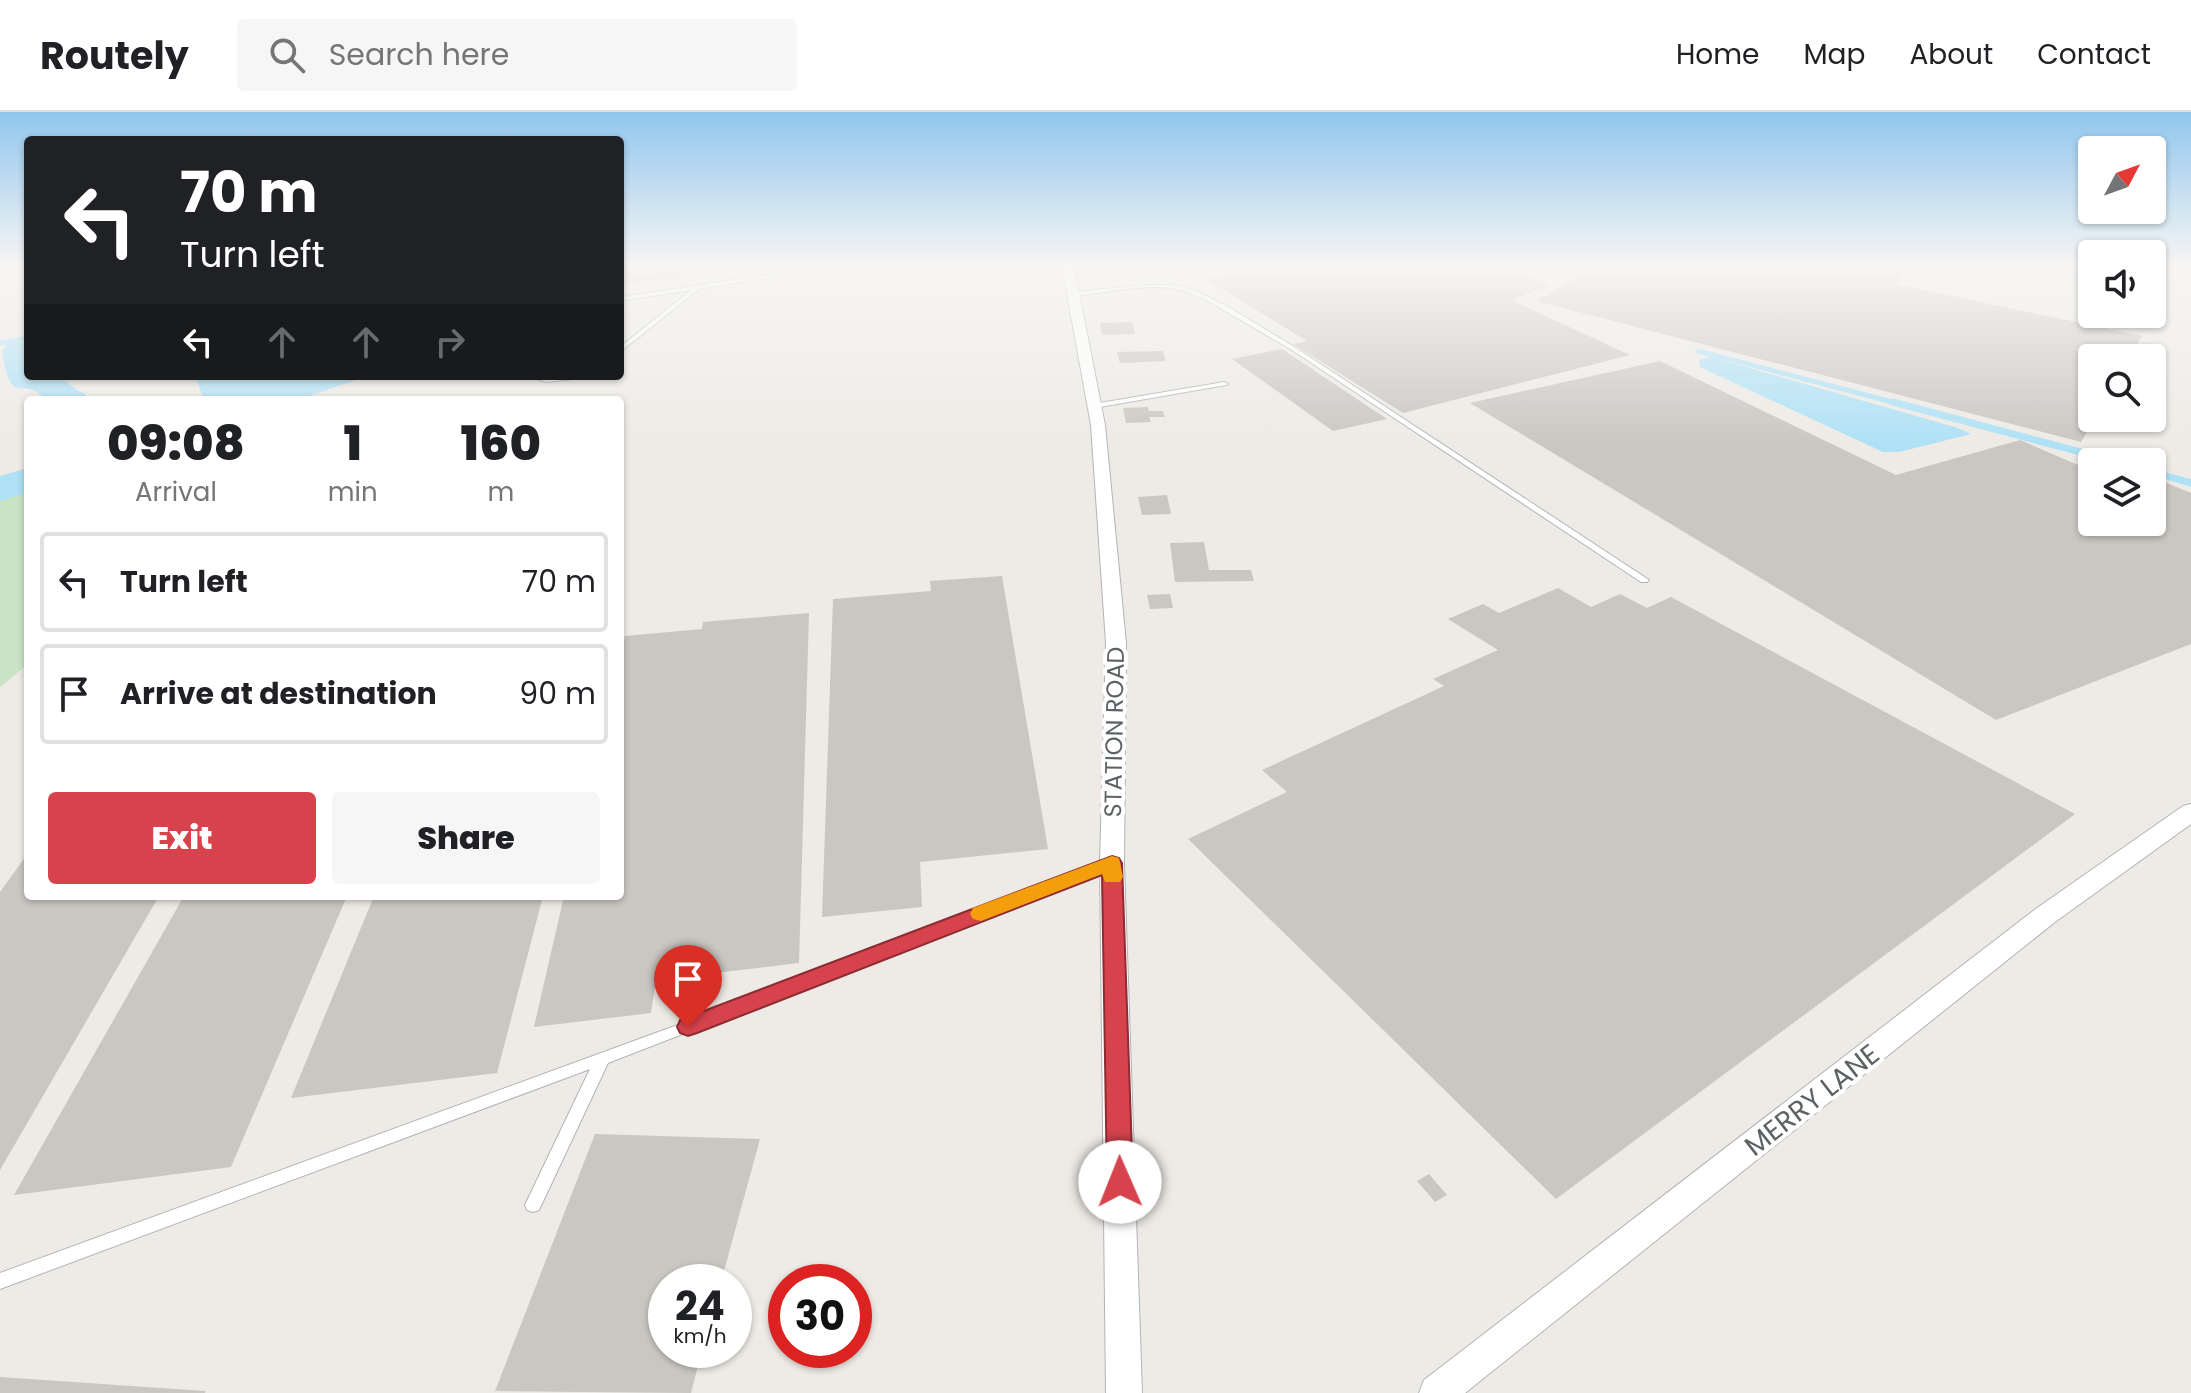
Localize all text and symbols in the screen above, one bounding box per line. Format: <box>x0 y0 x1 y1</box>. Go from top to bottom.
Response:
search box <box>237 19 797 91</box>
text: Routely <box>40 29 189 82</box>
icon: search <box>265 33 309 77</box>
text: Search here <box>329 33 509 76</box>
text: Home <box>1676 35 1759 74</box>
text: Map <box>1803 35 1865 74</box>
text: About <box>1909 35 1993 74</box>
text: Contact <box>2037 35 2151 74</box>
north arrow <box>2078 136 2166 224</box>
map controls <box>2078 136 2166 536</box>
text: 70 m <box>180 153 318 232</box>
icon: left <box>48 168 152 272</box>
text: Turn left <box>180 229 325 280</box>
button: sound <box>2078 240 2166 328</box>
icon: left <box>176 320 220 364</box>
icon: ahead <box>260 320 304 364</box>
icon: ahead <box>344 320 388 364</box>
icon: right <box>428 320 472 364</box>
button: search <box>2078 344 2166 432</box>
text: 09:08 <box>107 410 245 477</box>
text: 1 <box>343 410 362 477</box>
text: 160 <box>461 410 541 477</box>
button: layers <box>2078 448 2166 536</box>
text: Arrival <box>135 474 217 510</box>
text: min <box>328 474 378 510</box>
text: m <box>487 474 514 510</box>
icon: left <box>52 560 96 604</box>
text: Turn left <box>120 560 248 603</box>
text: 70 m <box>522 560 596 603</box>
street label: STATION ROAD <box>1096 646 1132 818</box>
icon: arrive <box>52 672 96 716</box>
text: Arrive at destination <box>120 672 437 715</box>
text: 90 m <box>519 672 596 715</box>
button: Exit <box>48 792 316 884</box>
button: Share <box>332 792 600 884</box>
pin <box>654 945 722 1027</box>
icon: arrive <box>666 957 710 1001</box>
street label: MERRY LANE <box>1736 1035 1888 1165</box>
position arrow <box>1078 1140 1162 1224</box>
speed limit sign: 30 <box>768 1264 872 1368</box>
text: 24 <box>675 1278 725 1334</box>
text: km/h <box>673 1322 727 1350</box>

